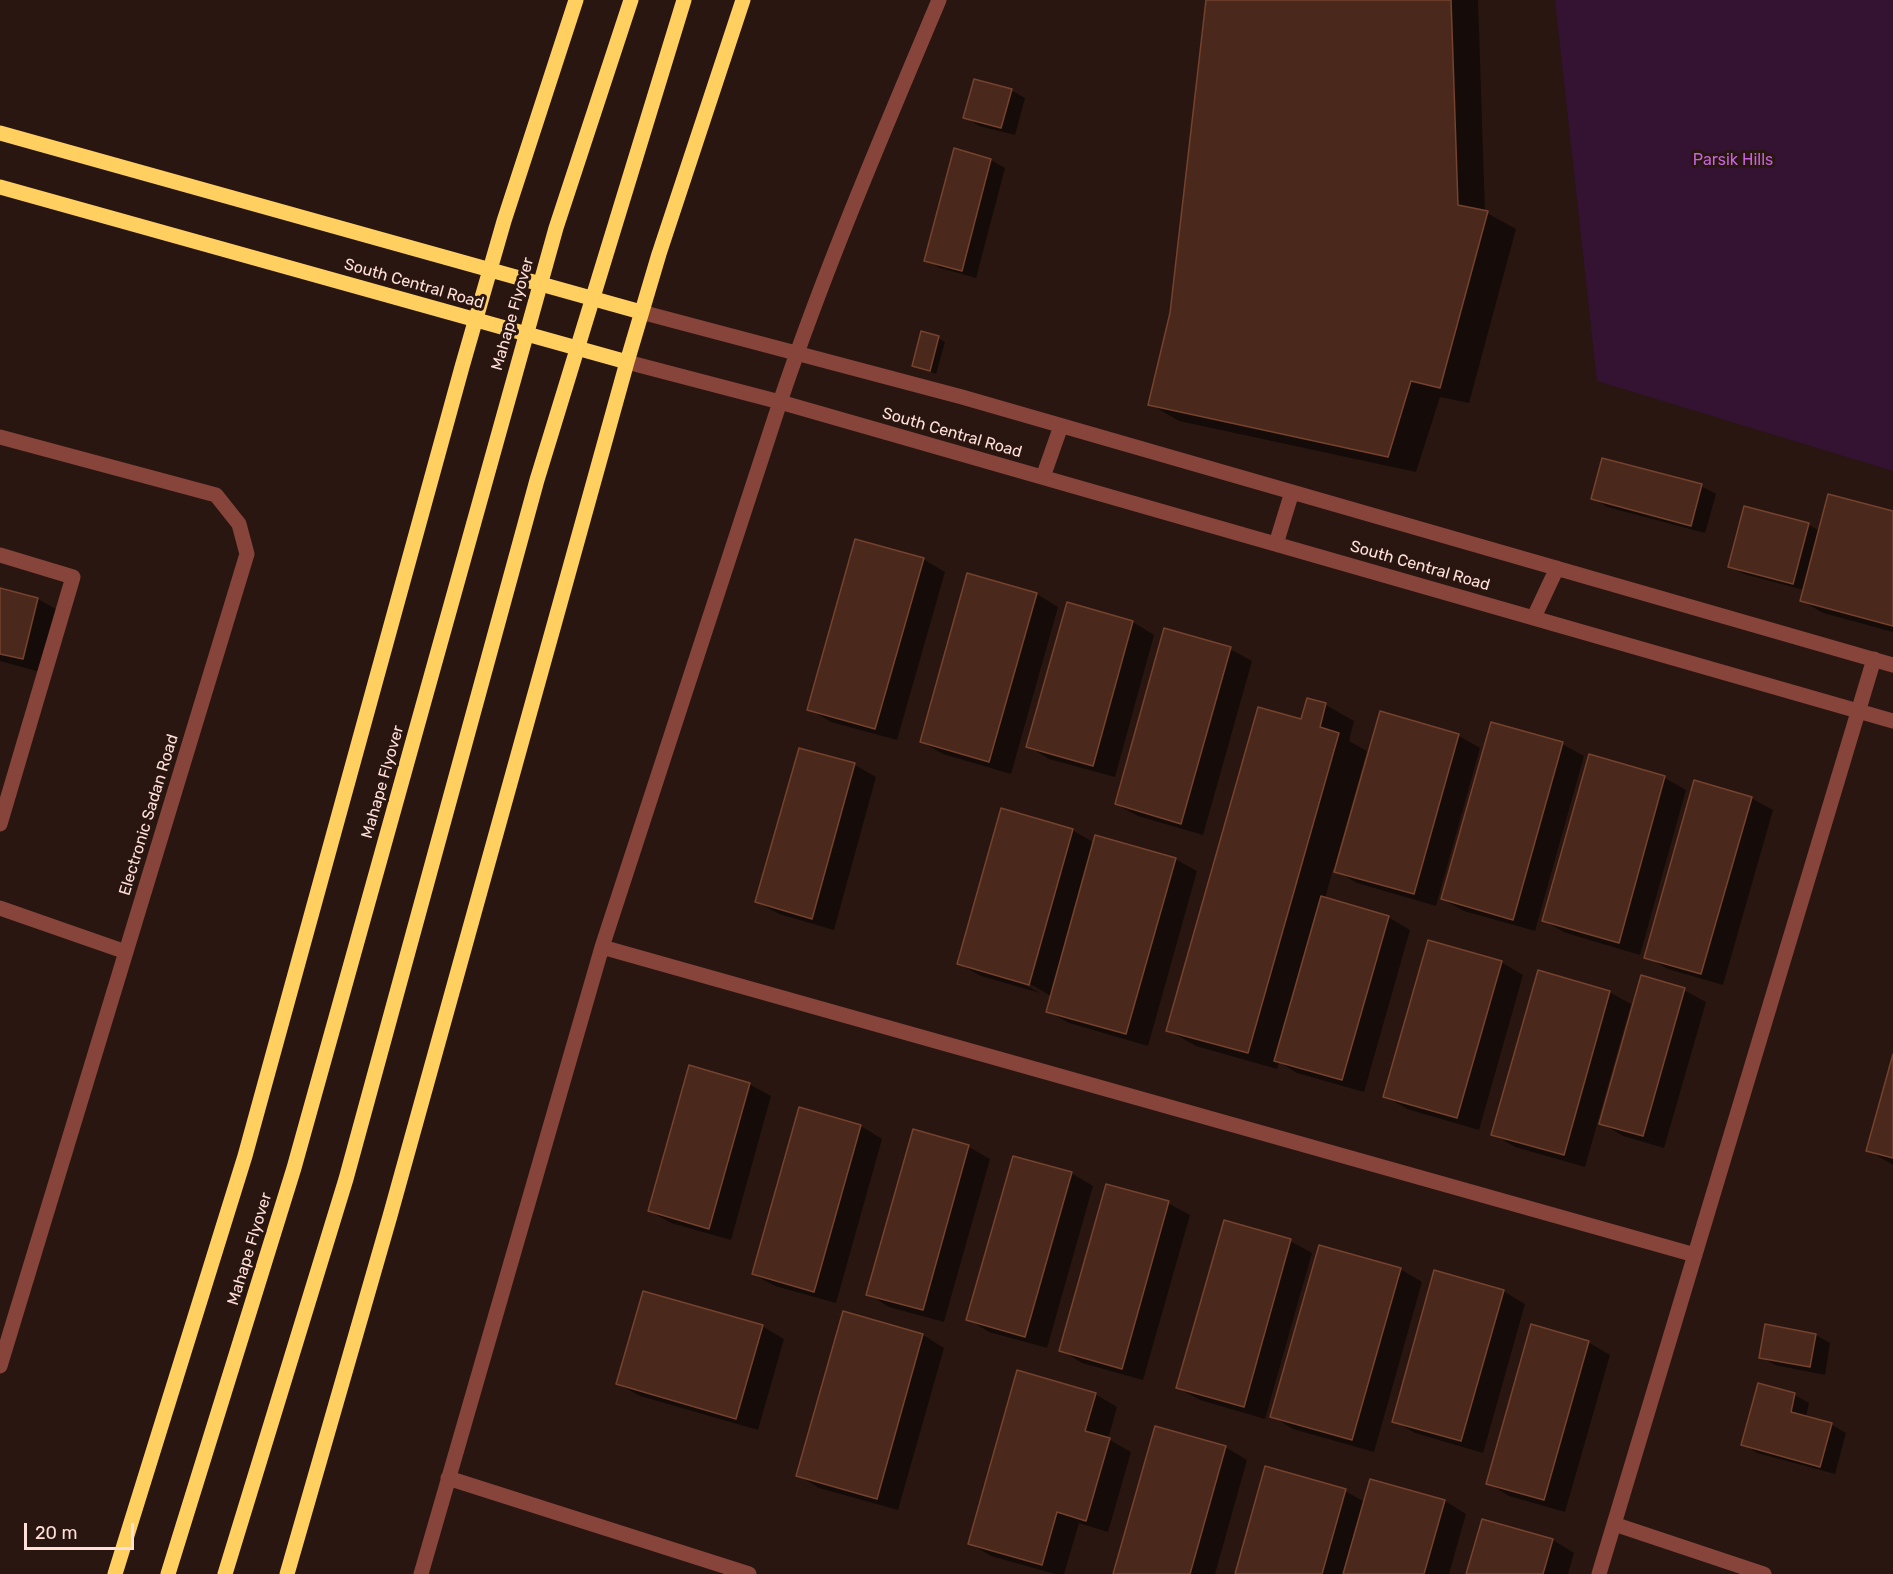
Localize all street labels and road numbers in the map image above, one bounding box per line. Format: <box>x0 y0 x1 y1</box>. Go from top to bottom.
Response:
street label: South Central Road <box>342 255 486 313</box>
street label: Mahape Flyover <box>488 255 538 373</box>
street label: South Central Road <box>880 404 1024 462</box>
street label: South Central Road <box>1348 537 1492 595</box>
street label: Mahape Flyover <box>358 723 408 841</box>
street label: Electronic Sadan Road <box>115 732 183 898</box>
street label: Mahape Flyover <box>224 1190 276 1308</box>

